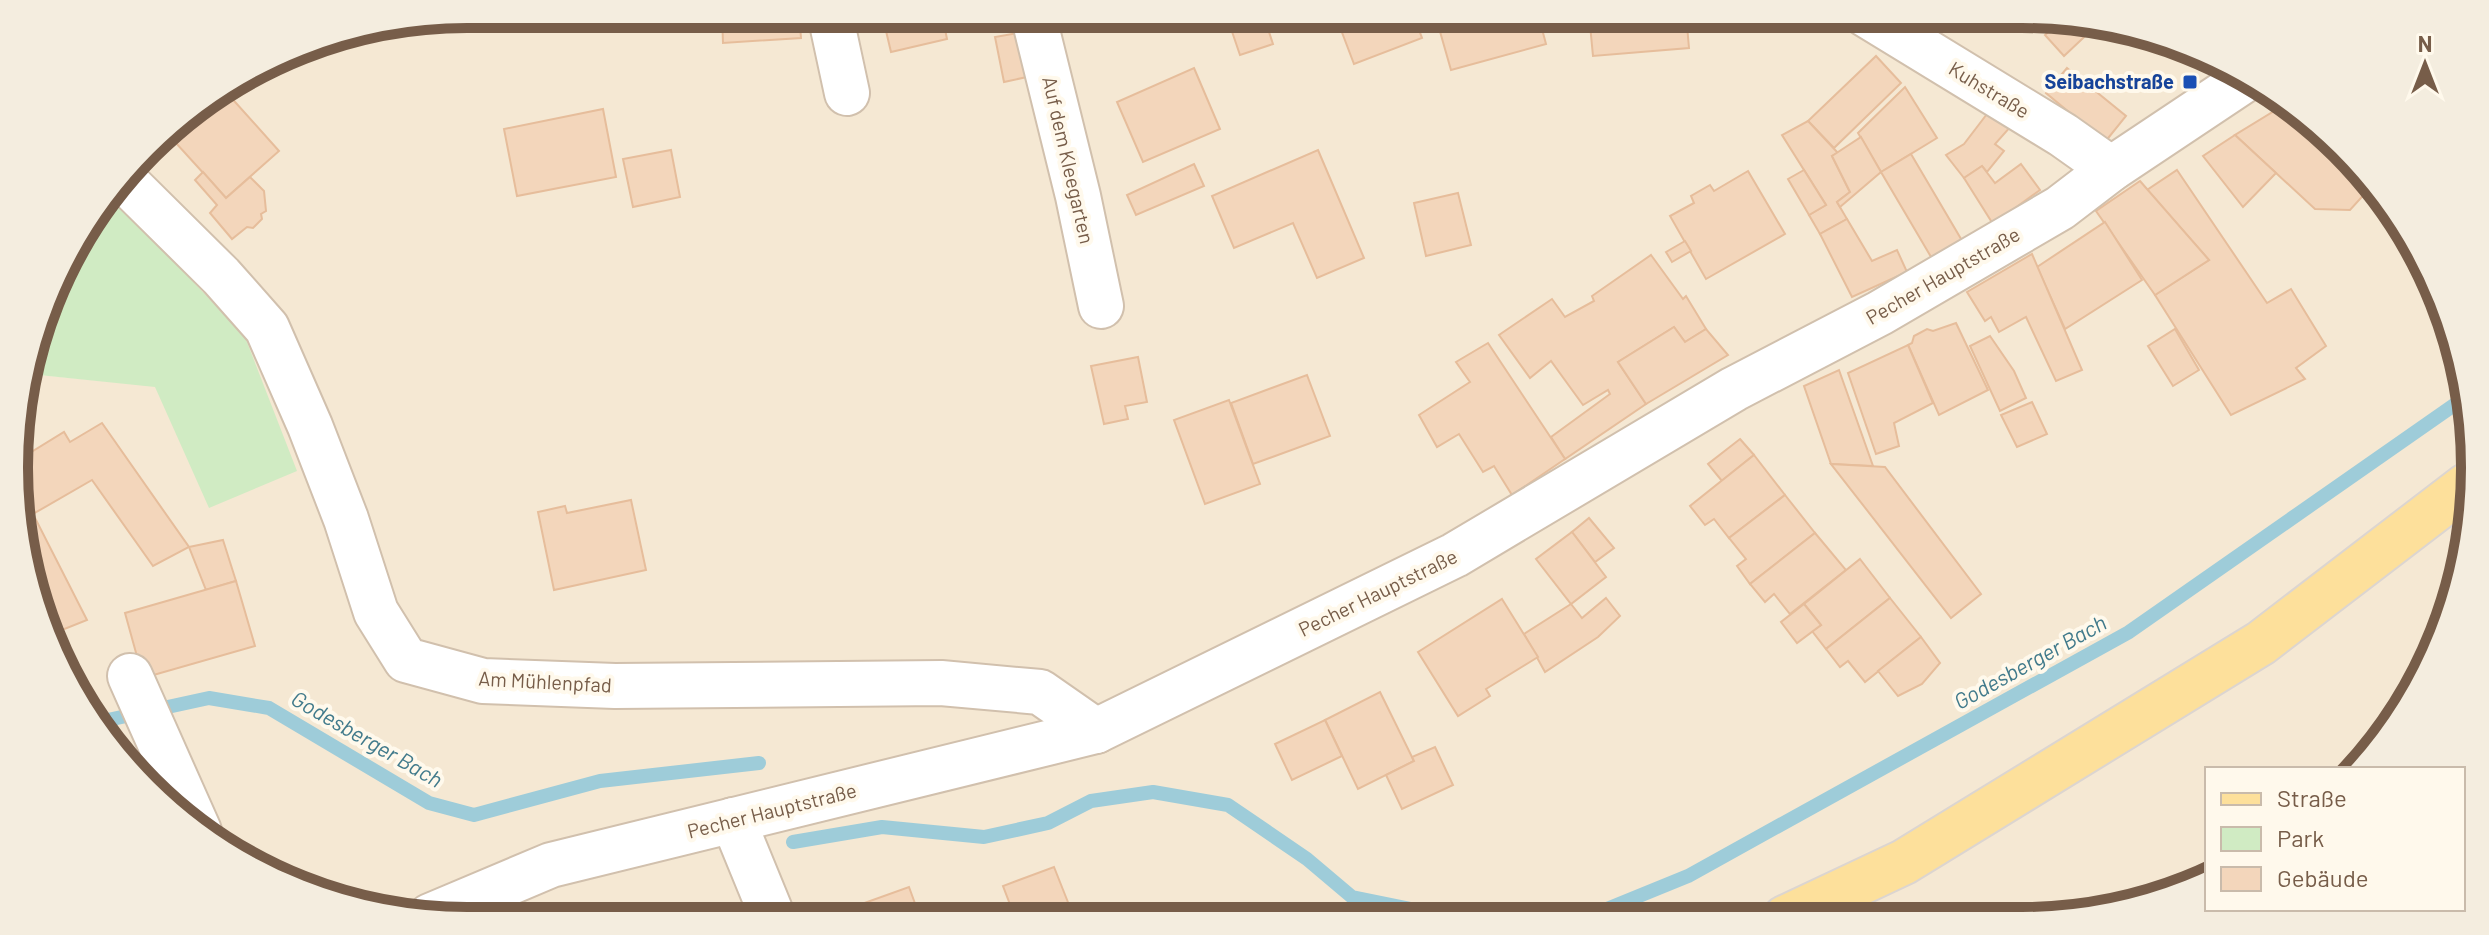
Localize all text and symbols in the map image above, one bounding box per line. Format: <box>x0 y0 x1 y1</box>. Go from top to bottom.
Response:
north arrow <box>2385 24 2465 104</box>
text: N <box>2418 30 2432 56</box>
street label: Kuhstraße <box>1945 56 2034 123</box>
place label: Seibachstraße <box>2044 69 2174 93</box>
marker: Seibachstraße <box>2181 73 2199 91</box>
street label: Auf dem Kleegarten <box>1038 74 1100 246</box>
street label: Pecher Hauptstraße <box>1861 221 2024 329</box>
street label: Pecher Hauptstraße <box>1294 543 1461 641</box>
water label: Godesberger Bach <box>1949 608 2110 714</box>
street label: Am Mühlenpfad <box>478 666 612 696</box>
water label: Godesberger Bach <box>287 684 448 792</box>
legend <box>2205 767 2465 911</box>
street label: Pecher Hauptstraße <box>685 777 859 843</box>
text: Straße <box>2277 783 2347 812</box>
text: Park <box>2277 823 2324 852</box>
text: Gebäude <box>2277 863 2369 892</box>

